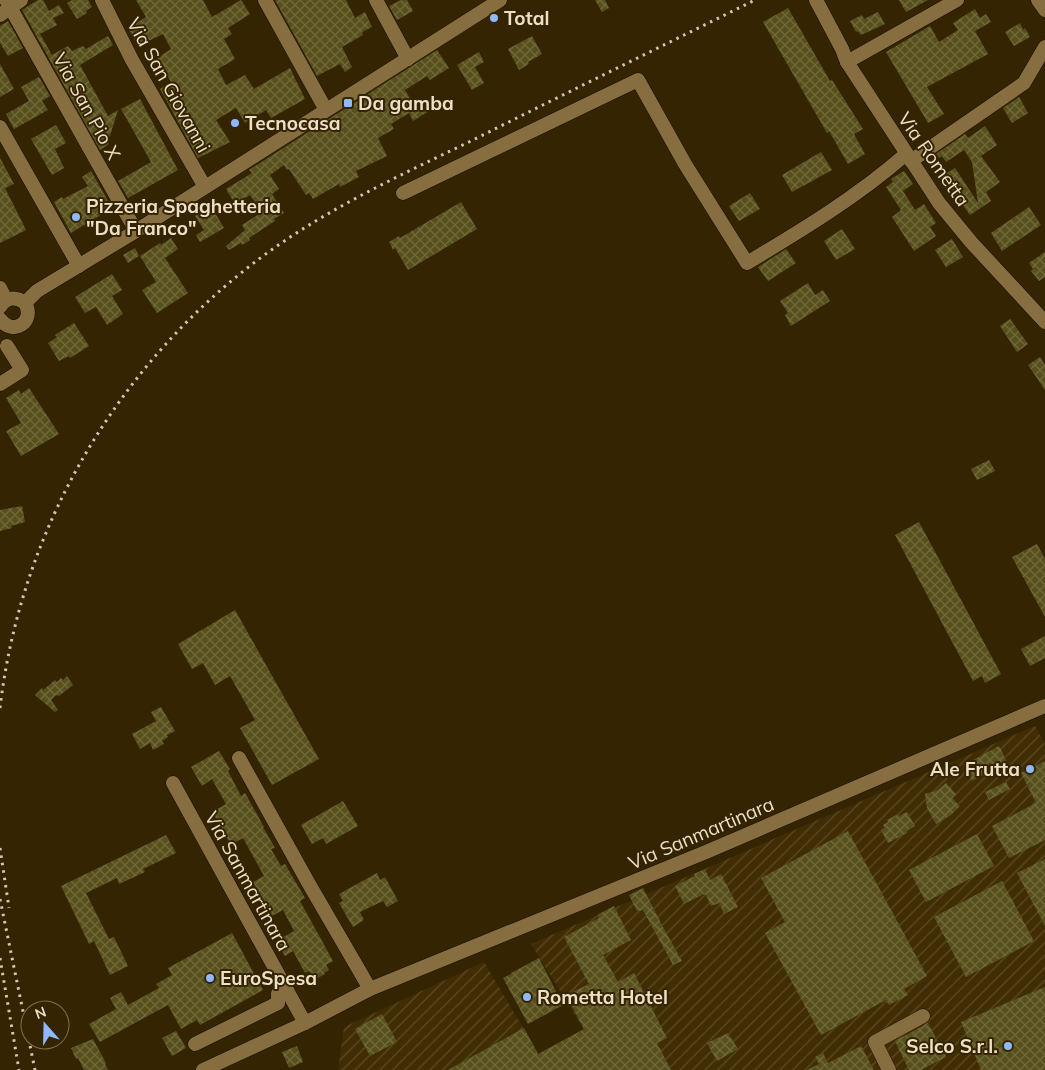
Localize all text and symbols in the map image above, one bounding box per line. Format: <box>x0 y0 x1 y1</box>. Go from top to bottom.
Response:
place label: Total <box>504 6 549 30</box>
marker: Total <box>488 12 500 24</box>
street label: Via San Giovanni <box>122 13 216 157</box>
street label: Via San Pio X <box>48 48 127 164</box>
place label: Da gamba <box>358 91 454 115</box>
marker: Da gamba <box>342 97 354 109</box>
street label: Via Rometta <box>893 107 975 211</box>
place label: Tecnocasa <box>245 111 341 135</box>
marker: Tecnocasa <box>229 117 241 129</box>
place label: Pizzeria Spaghetteria "Da Franco" <box>86 194 281 240</box>
marker: Pizzeria Spaghetteria "Da Franco" <box>70 211 82 223</box>
place label: Ale Frutta <box>930 757 1020 781</box>
marker: Ale Frutta <box>1024 763 1036 775</box>
street label: Via Sanmartinara <box>625 791 777 875</box>
street label: Via Sanmartinara <box>200 807 296 955</box>
place label: EuroSpesa <box>220 966 317 990</box>
marker: EuroSpesa <box>204 972 216 984</box>
place label: Rometta Hotel <box>537 985 668 1009</box>
marker: Rometta Hotel <box>521 991 533 1003</box>
north arrow <box>20 1000 70 1050</box>
text: N <box>33 1003 49 1023</box>
place label: Selco S.r.l. <box>906 1034 998 1058</box>
marker: Selco S.r.l. <box>1002 1040 1014 1052</box>

